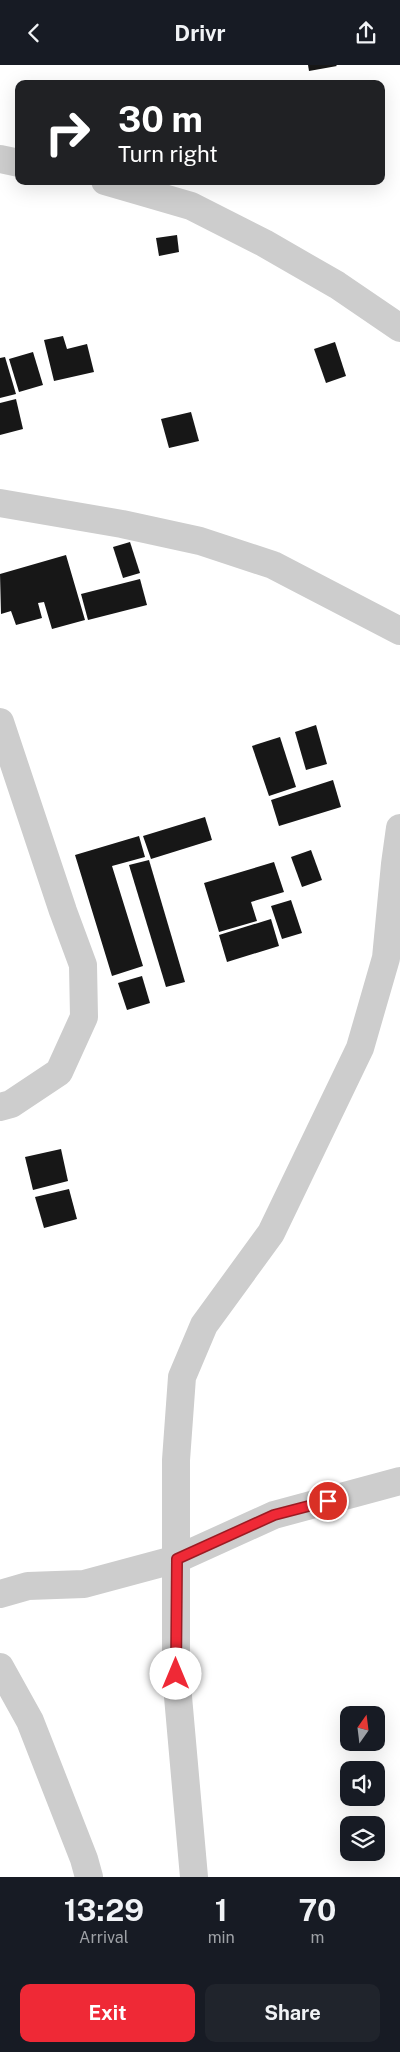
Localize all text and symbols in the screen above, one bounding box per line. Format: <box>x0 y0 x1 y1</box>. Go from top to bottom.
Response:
icon: back <box>20 19 48 47</box>
icon: share <box>352 19 380 47</box>
text: Drivr <box>174 20 226 46</box>
text: 30 m <box>118 99 203 140</box>
icon: right <box>35 100 100 165</box>
text: Turn right <box>118 141 218 167</box>
pin <box>307 1480 349 1522</box>
icon: arrive <box>314 1487 342 1515</box>
position arrow <box>149 1647 201 1699</box>
north arrow <box>340 1706 385 1751</box>
map controls <box>340 1706 385 1861</box>
button: sound <box>340 1761 385 1806</box>
button: layers <box>340 1816 385 1861</box>
text: 13:29 <box>64 1892 144 1928</box>
text: 1 <box>215 1892 228 1928</box>
text: 70 <box>298 1892 336 1928</box>
text: Arrival <box>79 1928 129 1947</box>
text: min <box>208 1928 235 1947</box>
text: m <box>310 1928 324 1947</box>
button: Exit <box>20 1984 195 2042</box>
button: Share <box>205 1984 380 2042</box>

